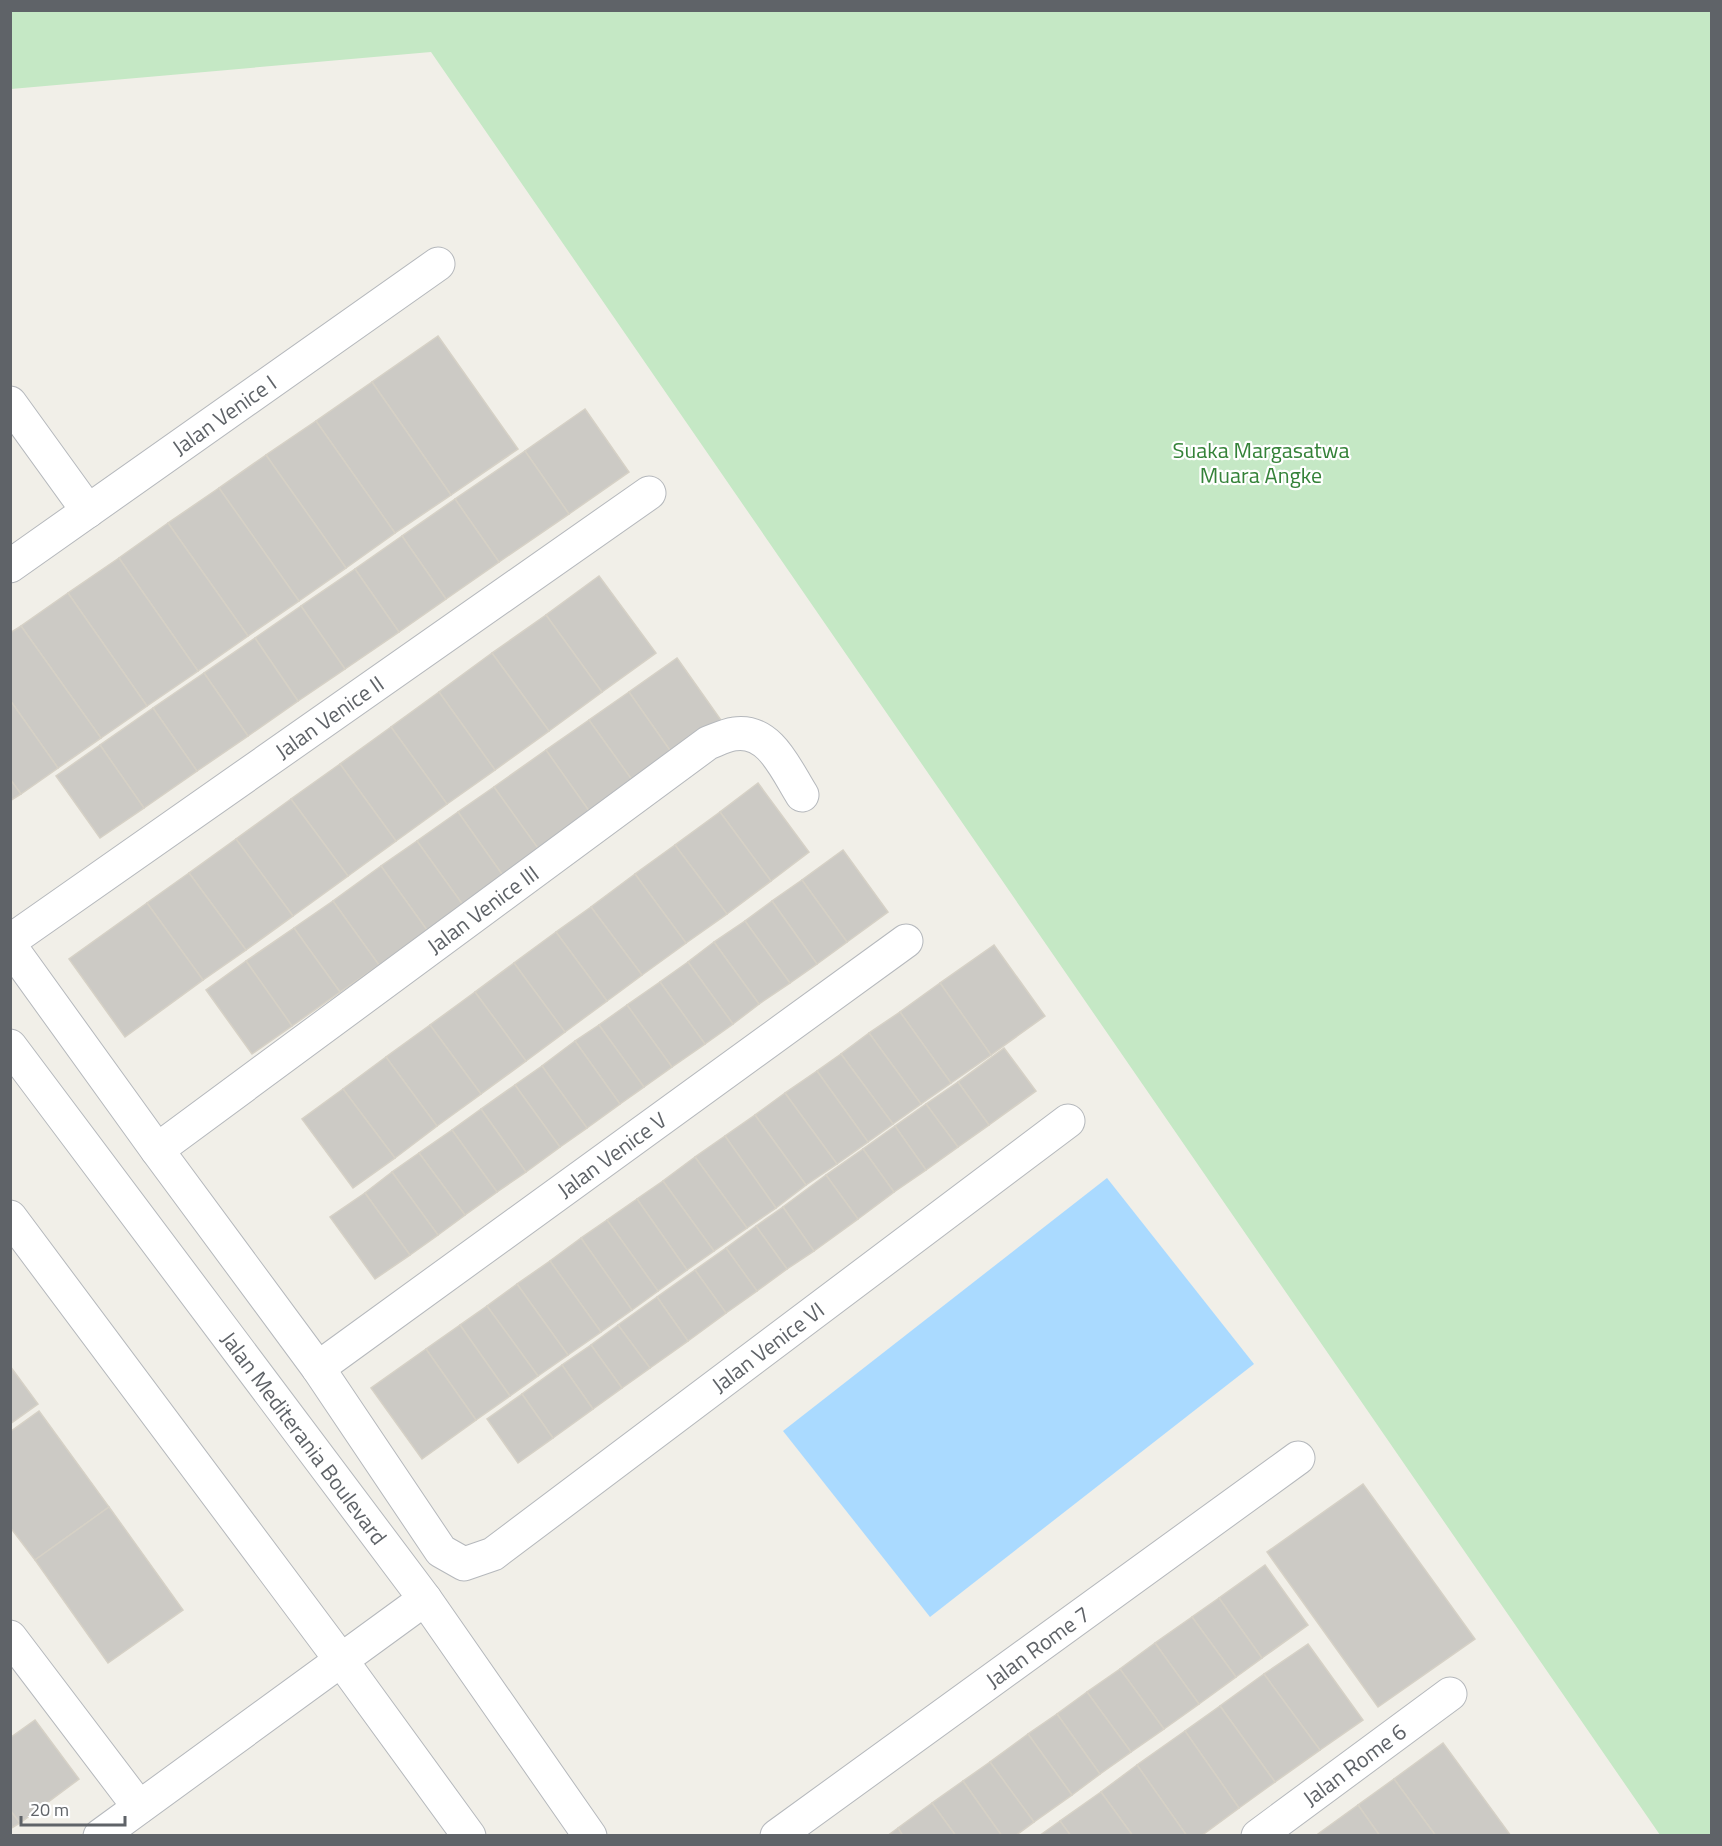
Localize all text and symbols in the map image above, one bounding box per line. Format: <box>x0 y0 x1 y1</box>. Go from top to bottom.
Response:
street label: Jalan Venice I <box>165 366 283 464</box>
park label: Suaka Margasatwa Muara Angke <box>1173 433 1349 492</box>
street label: Jalan Venice II <box>268 667 391 767</box>
street label: Jalan Venice III <box>420 857 546 962</box>
street label: Jalan Venice V <box>550 1103 674 1206</box>
street label: Jalan Venice VI <box>704 1293 831 1401</box>
street label: Jalan Mediterania Boulevard <box>213 1324 396 1552</box>
street label: Jalan Rome 7 <box>978 1597 1097 1696</box>
street label: Jalan Rome 6 <box>1295 1715 1414 1815</box>
scale bar <box>21 1789 124 1827</box>
text: 20 m <box>30 1796 69 1823</box>

